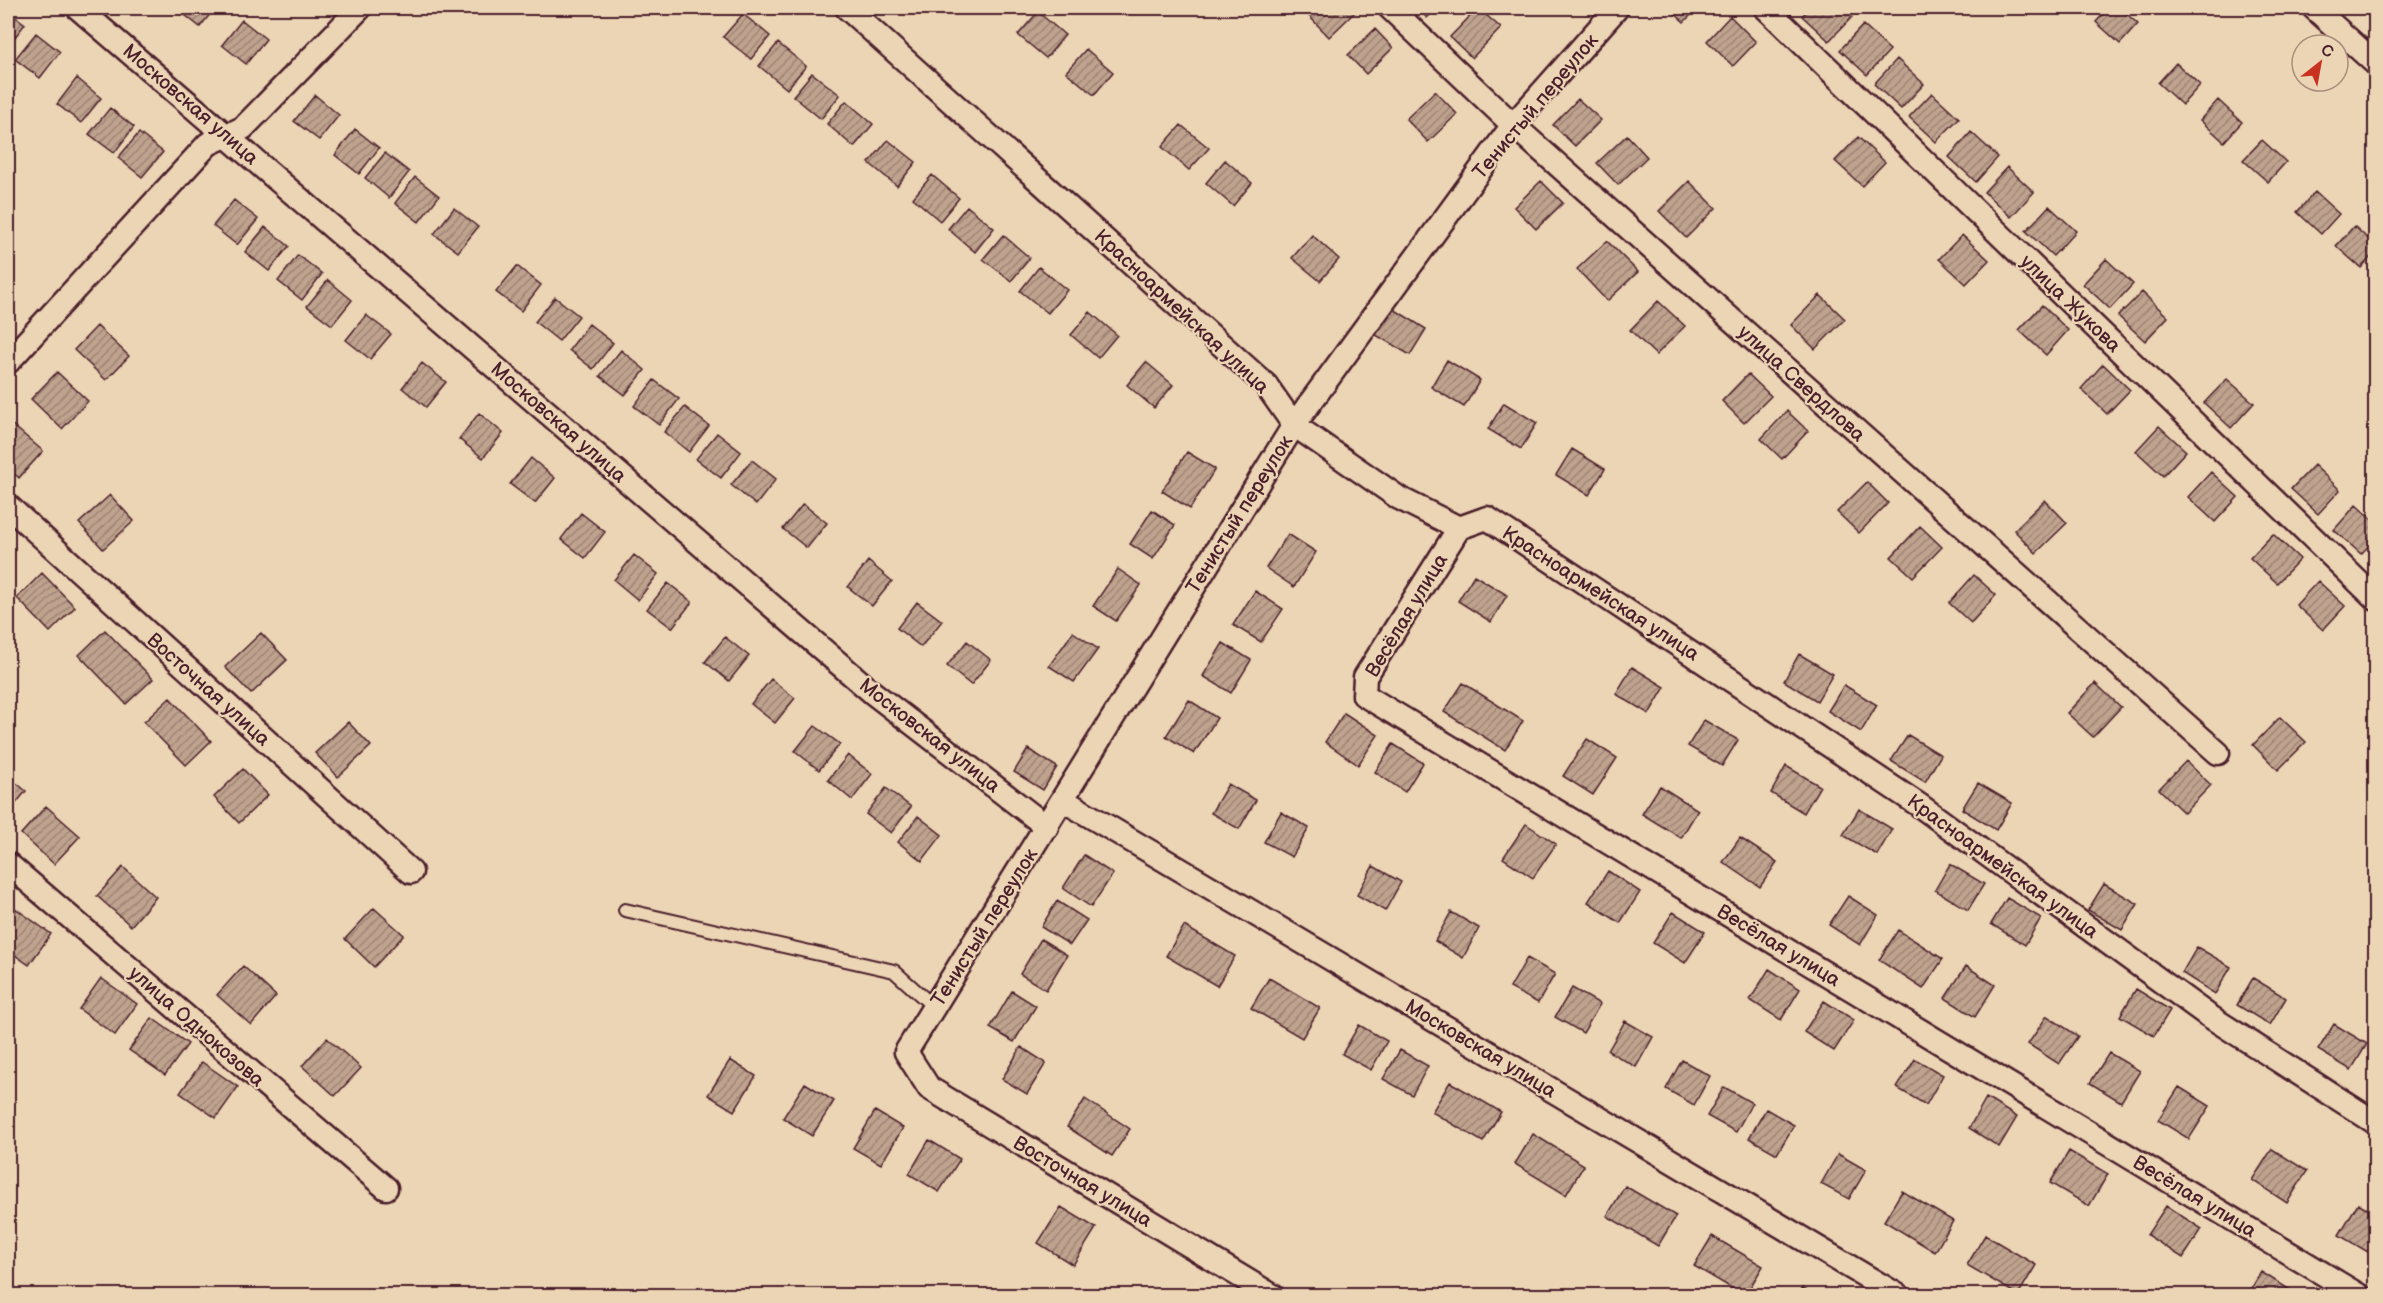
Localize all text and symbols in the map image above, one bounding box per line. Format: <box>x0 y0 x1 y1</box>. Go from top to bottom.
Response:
street label: Тенистый переулок <box>1468 29 1604 184</box>
north arrow <box>2290 33 2350 93</box>
street label: Московская улица <box>118 39 263 170</box>
text: С <box>2317 40 2337 62</box>
street label: Красноармейская улица <box>1089 224 1274 399</box>
street label: улица Жукова <box>2015 250 2126 358</box>
street label: улица Свердлова <box>1733 320 1870 447</box>
street label: Московская улица <box>486 357 631 488</box>
street label: Тенистый переулок <box>1181 431 1299 598</box>
street label: Красноармейская улица <box>1497 521 1704 667</box>
street label: Весёлая улица <box>1361 549 1453 682</box>
street label: Восточная улица <box>142 628 275 752</box>
street label: Московская улица <box>854 673 1005 798</box>
street label: Красноармейская улица <box>1902 789 2103 944</box>
street label: Тенистый переулок <box>926 844 1044 1011</box>
street label: Весёлая улица <box>1712 900 1845 992</box>
street label: улица Однокозова <box>124 961 269 1092</box>
street label: Московская улица <box>1401 994 1561 1104</box>
street label: Восточная улица <box>1009 1131 1156 1233</box>
street label: Весёлая улица <box>2128 1151 2261 1243</box>

